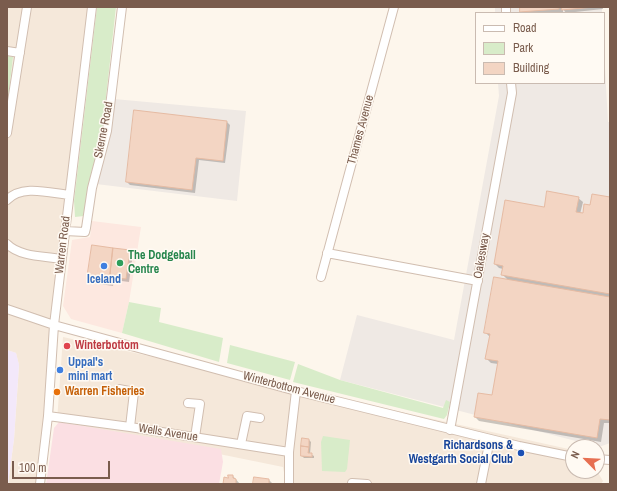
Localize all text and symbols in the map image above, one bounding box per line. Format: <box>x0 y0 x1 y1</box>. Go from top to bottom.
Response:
legend <box>475 12 605 84</box>
text: Road <box>513 20 537 36</box>
text: Park <box>513 40 533 56</box>
text: Building <box>513 60 549 76</box>
street label: Thames Avenue <box>345 94 377 166</box>
street label: Skerne Road <box>91 100 117 160</box>
street label: Warren Road <box>52 215 74 275</box>
street label: Oakesway <box>471 232 493 280</box>
place label: The Dodgeball Centre <box>128 249 196 277</box>
marker: The Dodgeball Centre <box>115 258 125 268</box>
marker: Iceland <box>99 261 109 271</box>
place label: Iceland <box>87 273 121 287</box>
place label: Winterbottom <box>75 339 139 353</box>
marker: Winterbottom <box>62 341 72 351</box>
place label: Uppal's mini mart <box>68 356 112 384</box>
marker: Uppal's mini mart <box>55 365 65 375</box>
street label: Winterbottom Avenue <box>241 369 337 407</box>
place label: Warren Fisheries <box>65 385 144 399</box>
marker: Warren Fisheries <box>52 387 62 397</box>
street label: Wells Avenue <box>137 421 199 445</box>
place label: Richardsons & Westgarth Social Club <box>409 439 513 467</box>
north arrow <box>565 439 605 479</box>
marker: Richardsons & Westgarth Social Club <box>516 448 526 458</box>
text: N <box>567 449 583 460</box>
scale bar <box>14 453 112 479</box>
text: 100 m <box>19 460 46 476</box>

